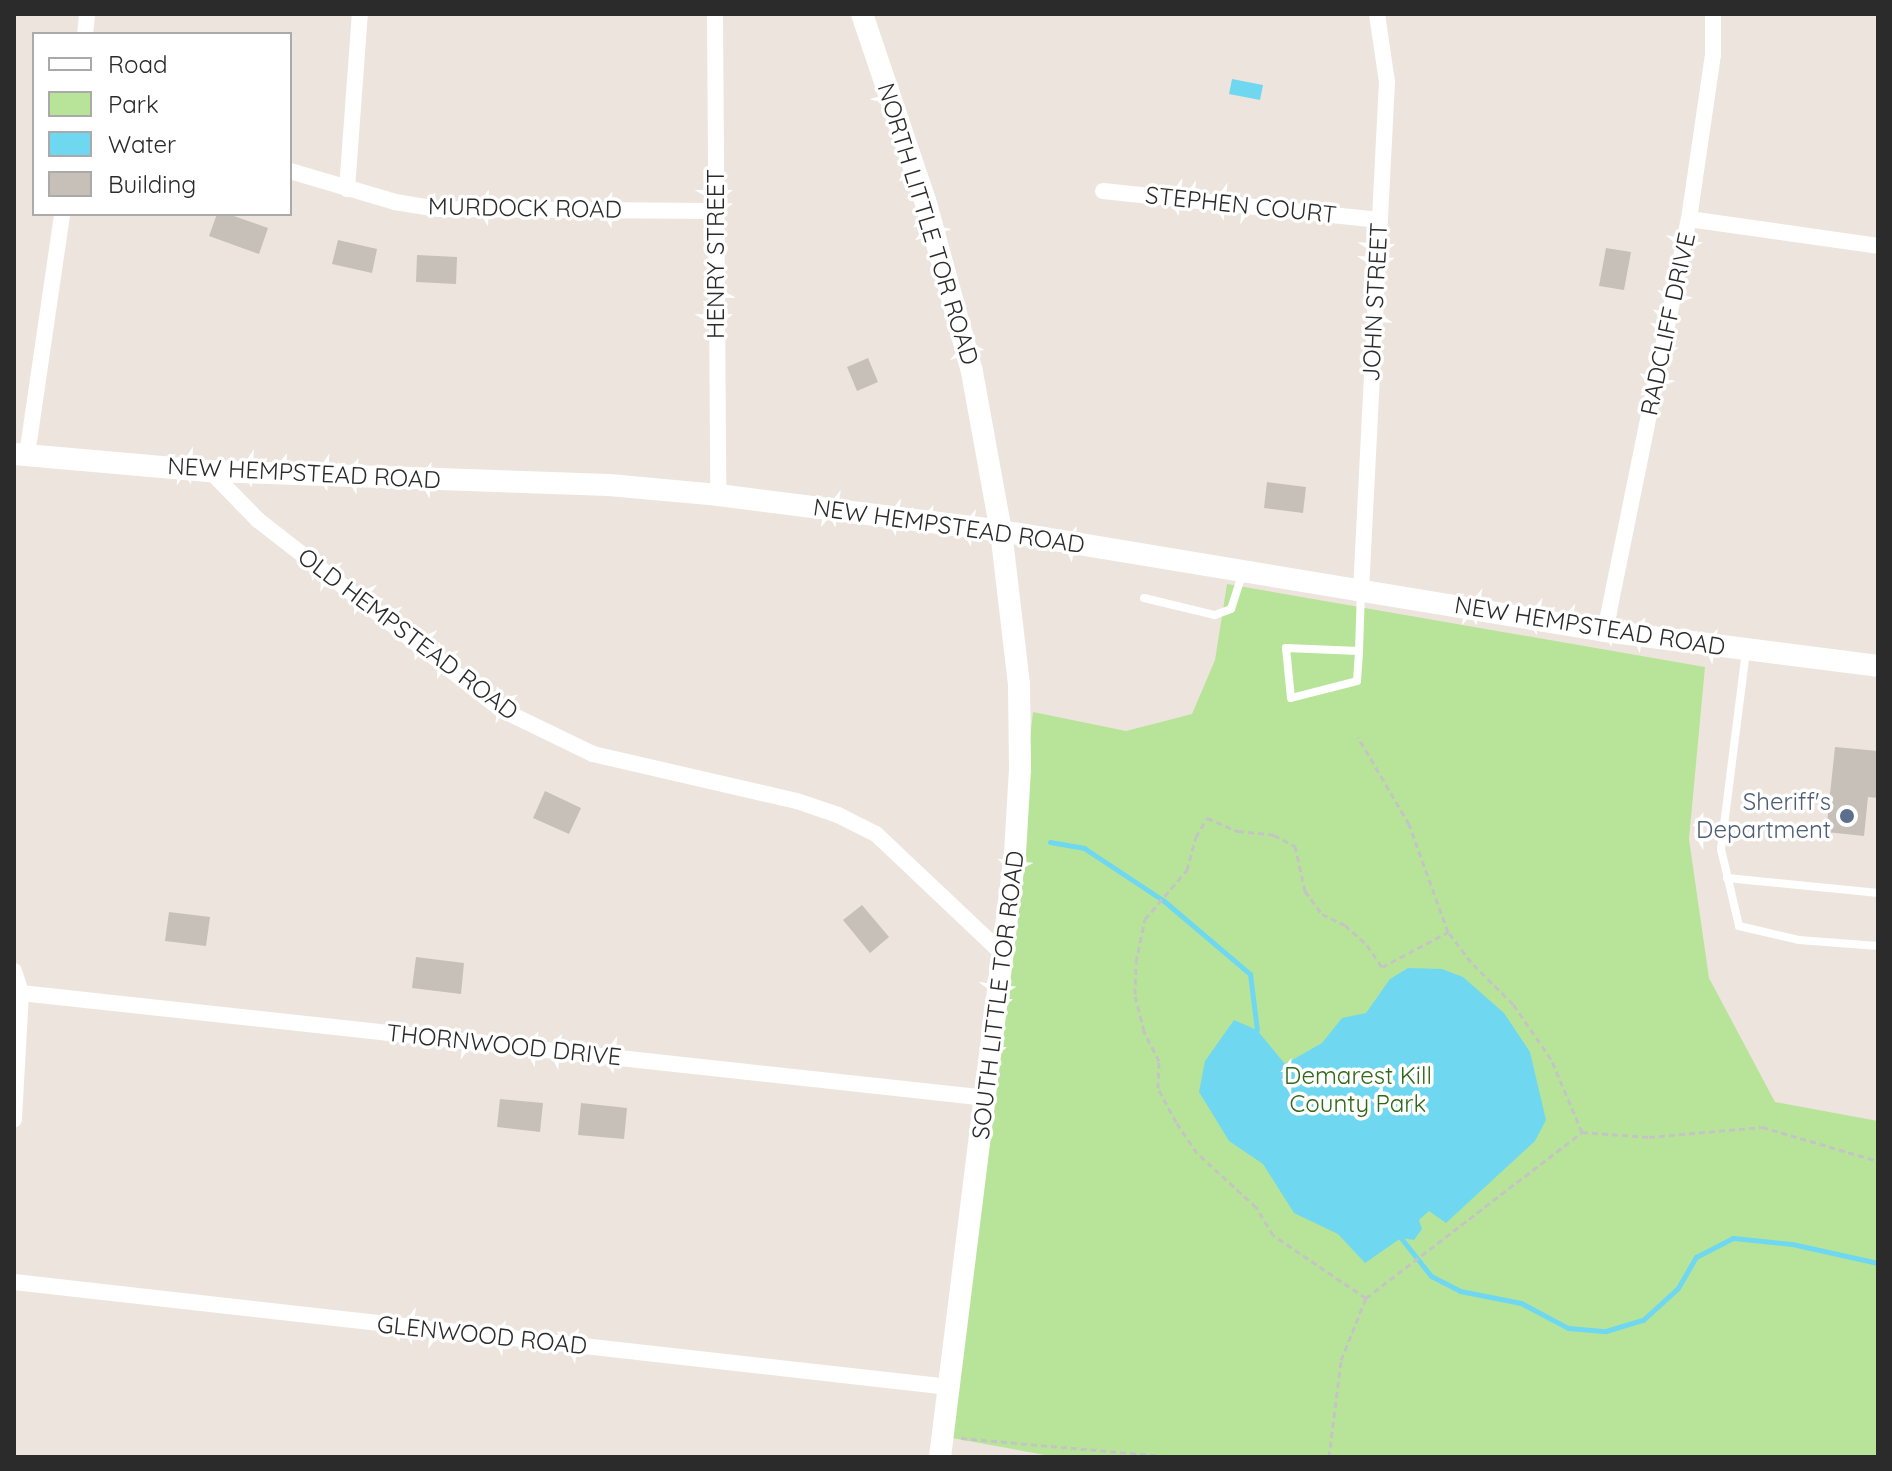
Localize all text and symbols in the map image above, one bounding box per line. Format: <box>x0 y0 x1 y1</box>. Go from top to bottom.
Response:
legend <box>32 32 292 216</box>
text: Road <box>108 49 168 79</box>
street label: NORTH LITTLE TOR ROAD <box>871 80 985 368</box>
text: Park <box>108 89 159 119</box>
text: Water <box>108 129 176 159</box>
text: Building <box>108 169 196 199</box>
street label: HENRY STREET <box>702 169 730 339</box>
street label: STEPHEN COURT <box>1144 181 1338 229</box>
street label: MURDOCK ROAD <box>428 192 622 224</box>
street label: JOHN STREET <box>1356 222 1394 382</box>
street label: RADCLIFF DRIVE <box>1635 230 1701 418</box>
street label: NEW HEMPSTEAD ROAD <box>167 451 441 495</box>
street label: NEW HEMPSTEAD ROAD <box>811 493 1087 559</box>
street label: OLD HEMPSTEAD ROAD <box>292 542 524 726</box>
street label: NEW HEMPSTEAD ROAD <box>1453 590 1727 662</box>
place label: Sheriff's Department <box>1696 788 1831 844</box>
marker: Sheriff's Department <box>1838 807 1856 825</box>
street label: SOUTH LITTLE TOR ROAD <box>966 849 1030 1141</box>
street label: THORNWOOD DRIVE <box>385 1018 623 1072</box>
park label: Demarest Kill County Park <box>1284 1062 1432 1118</box>
street label: GLENWOOD ROAD <box>376 1310 588 1360</box>

